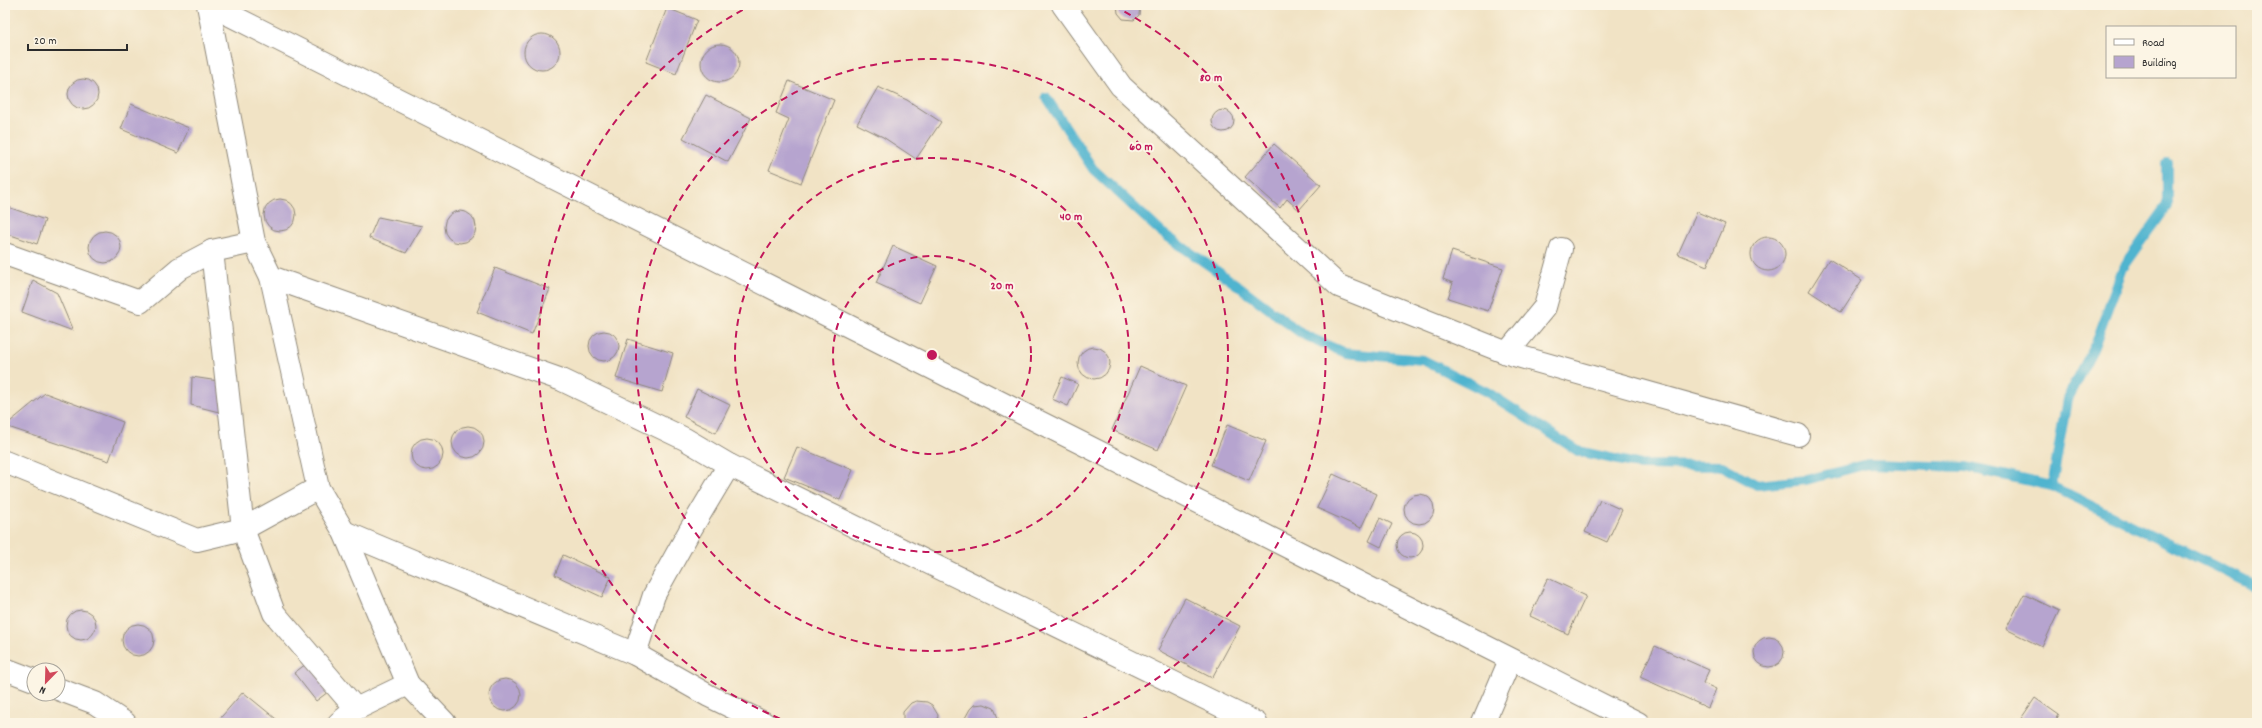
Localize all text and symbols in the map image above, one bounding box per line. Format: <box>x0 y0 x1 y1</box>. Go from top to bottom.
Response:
scale bar <box>28 26 127 52</box>
legend <box>2106 26 2236 78</box>
text: 20 m <box>34 33 57 50</box>
text: Road <box>2142 35 2164 52</box>
text: Building <box>2142 55 2177 72</box>
text: 80 m <box>1200 70 1222 87</box>
text: 60 m <box>1129 139 1153 156</box>
text: 40 m <box>1060 209 1082 226</box>
text: 20 m <box>991 278 1013 295</box>
centre of rings <box>925 348 939 362</box>
north arrow <box>26 662 66 702</box>
text: N <box>37 681 49 698</box>

